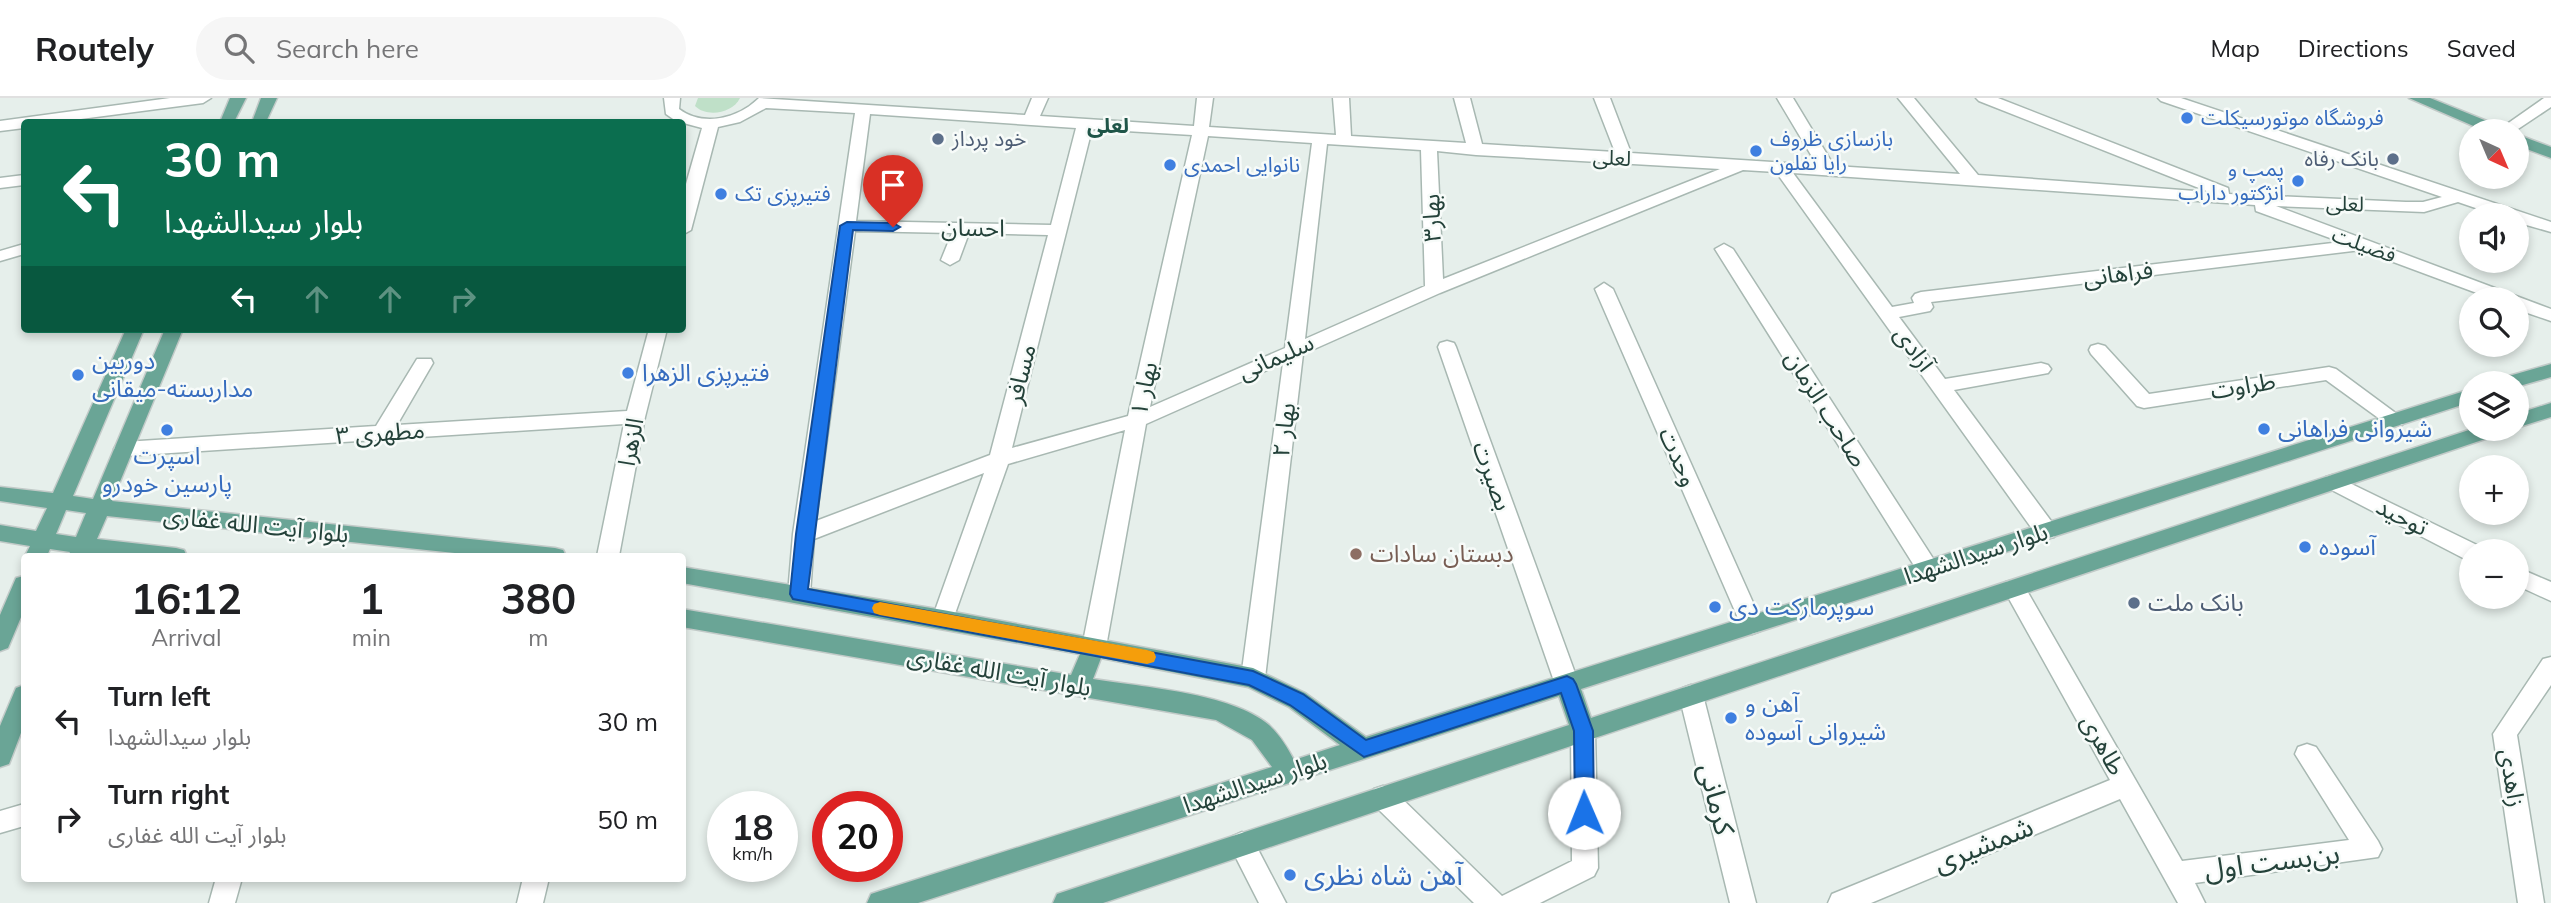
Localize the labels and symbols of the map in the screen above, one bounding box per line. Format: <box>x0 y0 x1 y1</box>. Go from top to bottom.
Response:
place label: فروشگاه موتورسیکلت <box>2201 104 2384 130</box>
marker: فروشگاه موتورسیکلت <box>2179 110 2195 126</box>
district label: لعلی <box>1087 112 1129 138</box>
north arrow <box>2459 119 2529 189</box>
place label: خود پرداز <box>951 125 1026 152</box>
place label: بازسازی ظروف رایا تفلون <box>1770 125 1893 175</box>
marker: خود پرداز <box>930 131 946 147</box>
street label: لعلی <box>1592 143 1632 171</box>
marker: بازسازی ظروف رایا تفلون <box>1748 143 1764 159</box>
place label: بانک رفاه <box>2305 145 2379 171</box>
place label: نانوایی احمدی <box>1184 151 1300 177</box>
marker: بانک رفاه <box>2385 151 2401 167</box>
pin <box>863 155 923 227</box>
place label: پمپ و انژکتور داراب <box>2178 155 2284 205</box>
marker: نانوایی احمدی <box>1162 157 1178 173</box>
marker: پمپ و انژکتور داراب <box>2290 173 2306 189</box>
place label: فتیرپزی تک <box>735 180 831 207</box>
marker: فتیرپزی تک <box>713 186 729 202</box>
street label: لعلی <box>2326 189 2365 217</box>
street label: بهار۳ <box>1415 193 1447 243</box>
street label: احسان <box>941 211 1005 243</box>
street label: فضیلت <box>2329 220 2400 268</box>
street label: فراهانی <box>2081 254 2155 292</box>
street label: آزادی <box>1888 320 1942 378</box>
street label: سلیمانی <box>1233 326 1318 386</box>
street label: مسافر <box>998 341 1042 408</box>
place label: دوربین مداربسته-میقانی <box>92 345 253 403</box>
street label: صاحب الزمان <box>1779 345 1874 472</box>
place label: فتیرپزی الزهرا <box>642 357 770 388</box>
street label: بهار ۱ <box>1123 359 1163 419</box>
marker: فتیرپزی الزهرا <box>620 365 636 381</box>
street label: طراوت <box>2208 365 2278 405</box>
marker: دوربین مداربسته-میقانی <box>70 367 86 383</box>
street label: بهار ۲ <box>1265 401 1301 459</box>
place label: شیروانی فراهانی <box>2278 413 2432 443</box>
street label: مطهری ۳ <box>334 414 426 450</box>
street label: الزهرا <box>611 415 649 469</box>
marker: شیروانی فراهانی <box>2256 421 2272 437</box>
marker: اسپرت پارسین خودرو <box>159 422 175 438</box>
street label: وحدت <box>1653 422 1705 491</box>
street label: بصیرت <box>1467 437 1519 514</box>
place label: اسپرت پارسین خودرو <box>102 440 232 499</box>
street label: توحید <box>2371 490 2433 542</box>
street label: بلوار آیت الله غفاری <box>162 499 350 549</box>
street label: بلوار سیدالشهدا <box>1900 516 2051 590</box>
place label: آسوده <box>2319 531 2377 561</box>
place label: دبستان سادات <box>1370 538 1514 568</box>
marker: آسوده <box>2297 539 2313 555</box>
marker: دبستان سادات <box>1348 546 1364 562</box>
place label: بانک ملت <box>2148 587 2244 617</box>
place label: سوپرمارکت دی <box>1729 591 1874 622</box>
marker: بانک ملت <box>2126 595 2142 611</box>
marker: سوپرمارکت دی <box>1707 599 1723 615</box>
street label: بلوار آیت الله غفاری <box>905 640 1093 702</box>
place label: آهن و شیروانی آسوده <box>1745 688 1886 746</box>
street label: طاهری <box>2075 709 2133 780</box>
marker: آهن و شیروانی آسوده <box>1723 710 1739 726</box>
street label: بلوار سیدالشهدا <box>1179 745 1330 819</box>
street label: زاهدی <box>2494 746 2532 809</box>
street label: کرمانی <box>1692 759 1743 839</box>
position arrow <box>1547 776 1621 850</box>
speed limit sign: 20 <box>812 791 903 882</box>
street label: شمشیری <box>1928 808 2038 879</box>
street label: بن‌بست اول <box>2202 835 2341 886</box>
place label: آهن شاه نظری <box>1304 857 1465 892</box>
marker: آهن شاه نظری <box>1282 867 1298 883</box>

